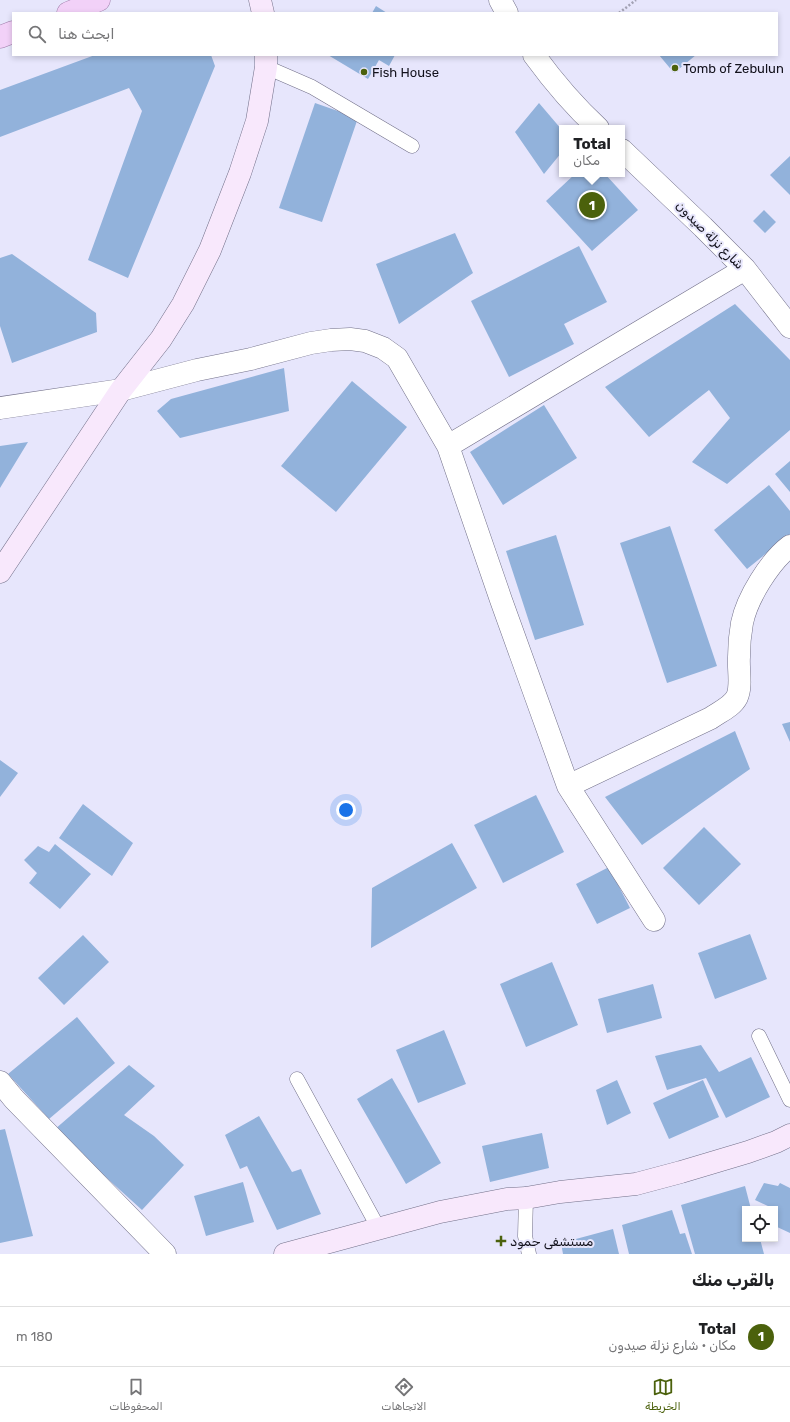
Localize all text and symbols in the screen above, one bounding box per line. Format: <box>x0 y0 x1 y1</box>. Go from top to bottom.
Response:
search box <box>12 12 778 56</box>
icon: search <box>26 23 48 45</box>
text: ابحث هنا <box>58 25 115 43</box>
place label: Tomb of Zebulun <box>683 61 784 76</box>
marker: Tomb of Zebulun <box>670 63 680 73</box>
place label: Fish House <box>372 65 439 80</box>
marker: Fish House <box>359 67 369 77</box>
popup <box>559 125 625 177</box>
text: Total <box>573 135 611 153</box>
text: مكان <box>573 153 600 168</box>
pin: 1 <box>579 190 605 220</box>
street label: شارع نزلة صيدون <box>671 198 747 274</box>
your location <box>336 800 356 820</box>
map controls <box>742 1206 778 1242</box>
button: locate <box>742 1206 778 1242</box>
place label: مستشفى حمود <box>510 1234 593 1250</box>
marker: مستشفى حمود <box>495 1235 507 1247</box>
text: بالقرب منك <box>692 1270 774 1290</box>
text: Total <box>699 1320 736 1338</box>
text: 180 m <box>16 1329 53 1344</box>
text: 1 <box>758 1329 764 1344</box>
text: مكان · شارع نزلة صيدون <box>609 1338 736 1353</box>
tab: المحفوظات <box>109 1376 163 1413</box>
tab: الاتجاهات <box>381 1376 426 1413</box>
tab: الخريطة <box>645 1376 681 1413</box>

